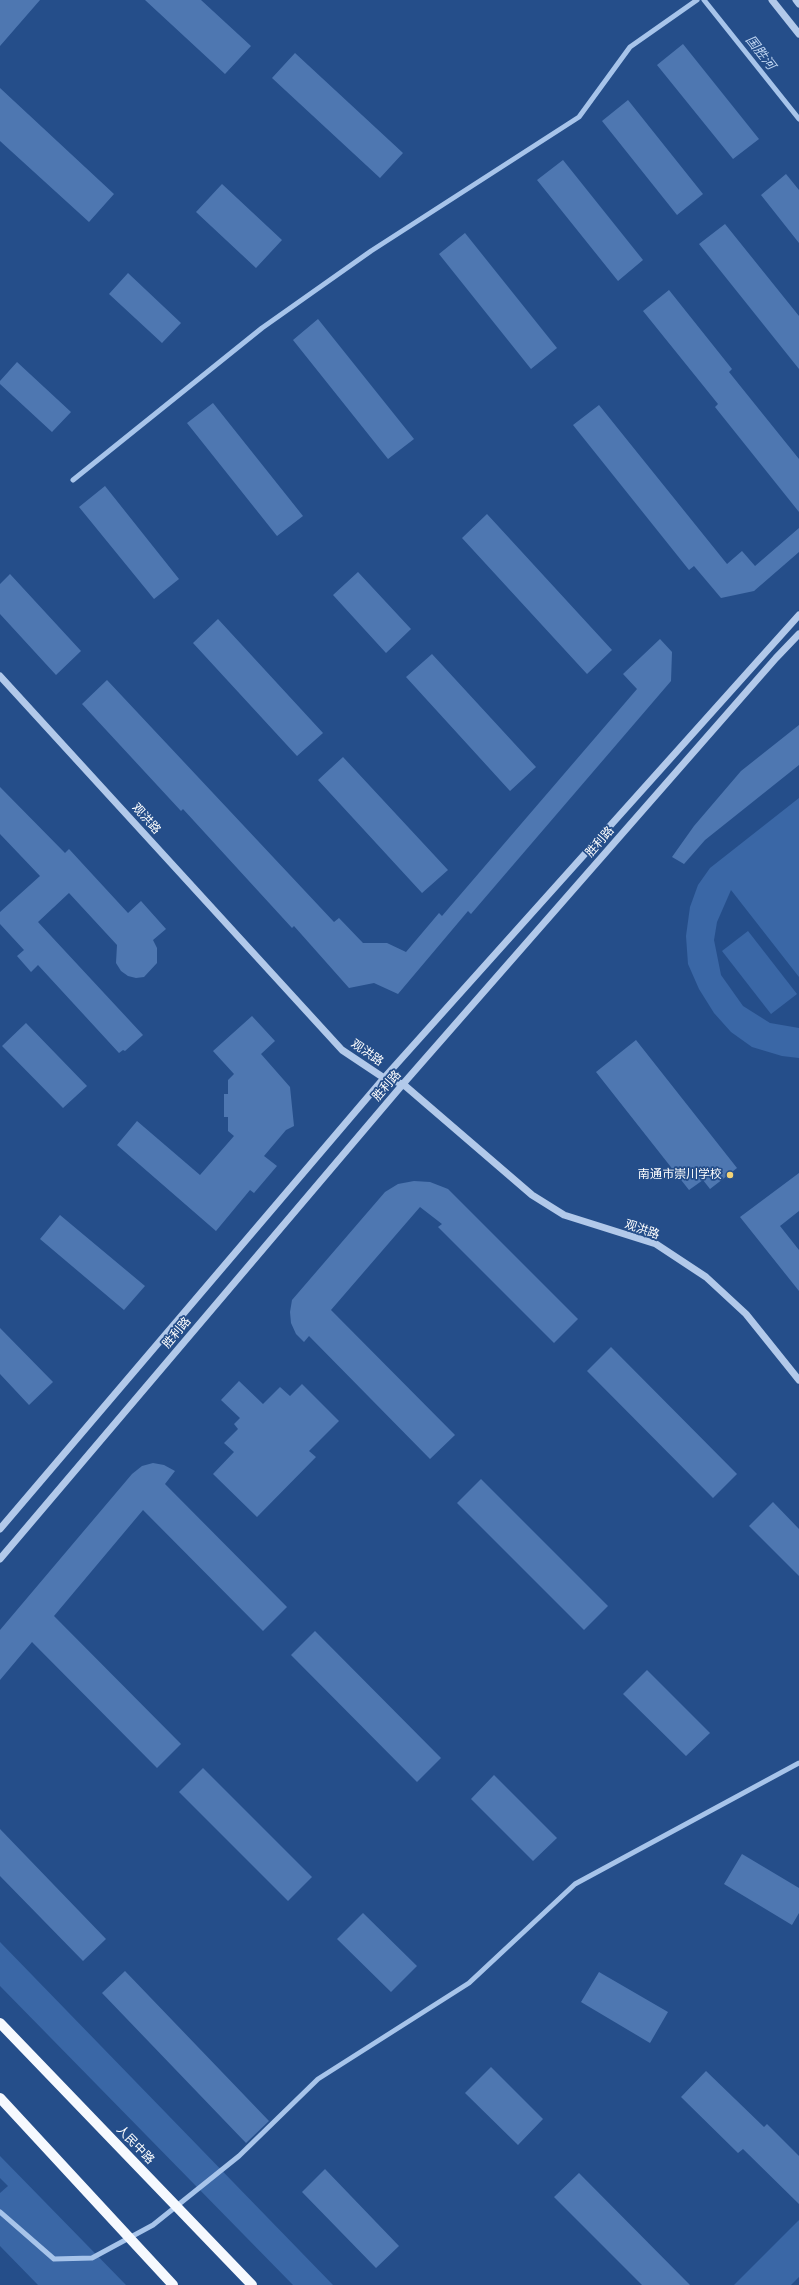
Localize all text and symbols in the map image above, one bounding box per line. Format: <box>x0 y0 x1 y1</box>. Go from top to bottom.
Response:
water label: 国胜河 <box>742 33 778 73</box>
street label: 观洪路 <box>129 801 163 837</box>
street label: 胜利路 <box>583 824 617 860</box>
street label: 观洪路 <box>348 1037 386 1069</box>
street label: 胜利路 <box>370 1068 404 1104</box>
place label: 南通市崇川学校 <box>638 1168 722 1182</box>
marker: 南通市崇川学校 <box>725 1170 735 1180</box>
street label: 观洪路 <box>623 1217 661 1243</box>
street label: 胜利路 <box>160 1315 194 1351</box>
street label: 人民中路 <box>113 2123 157 2167</box>

